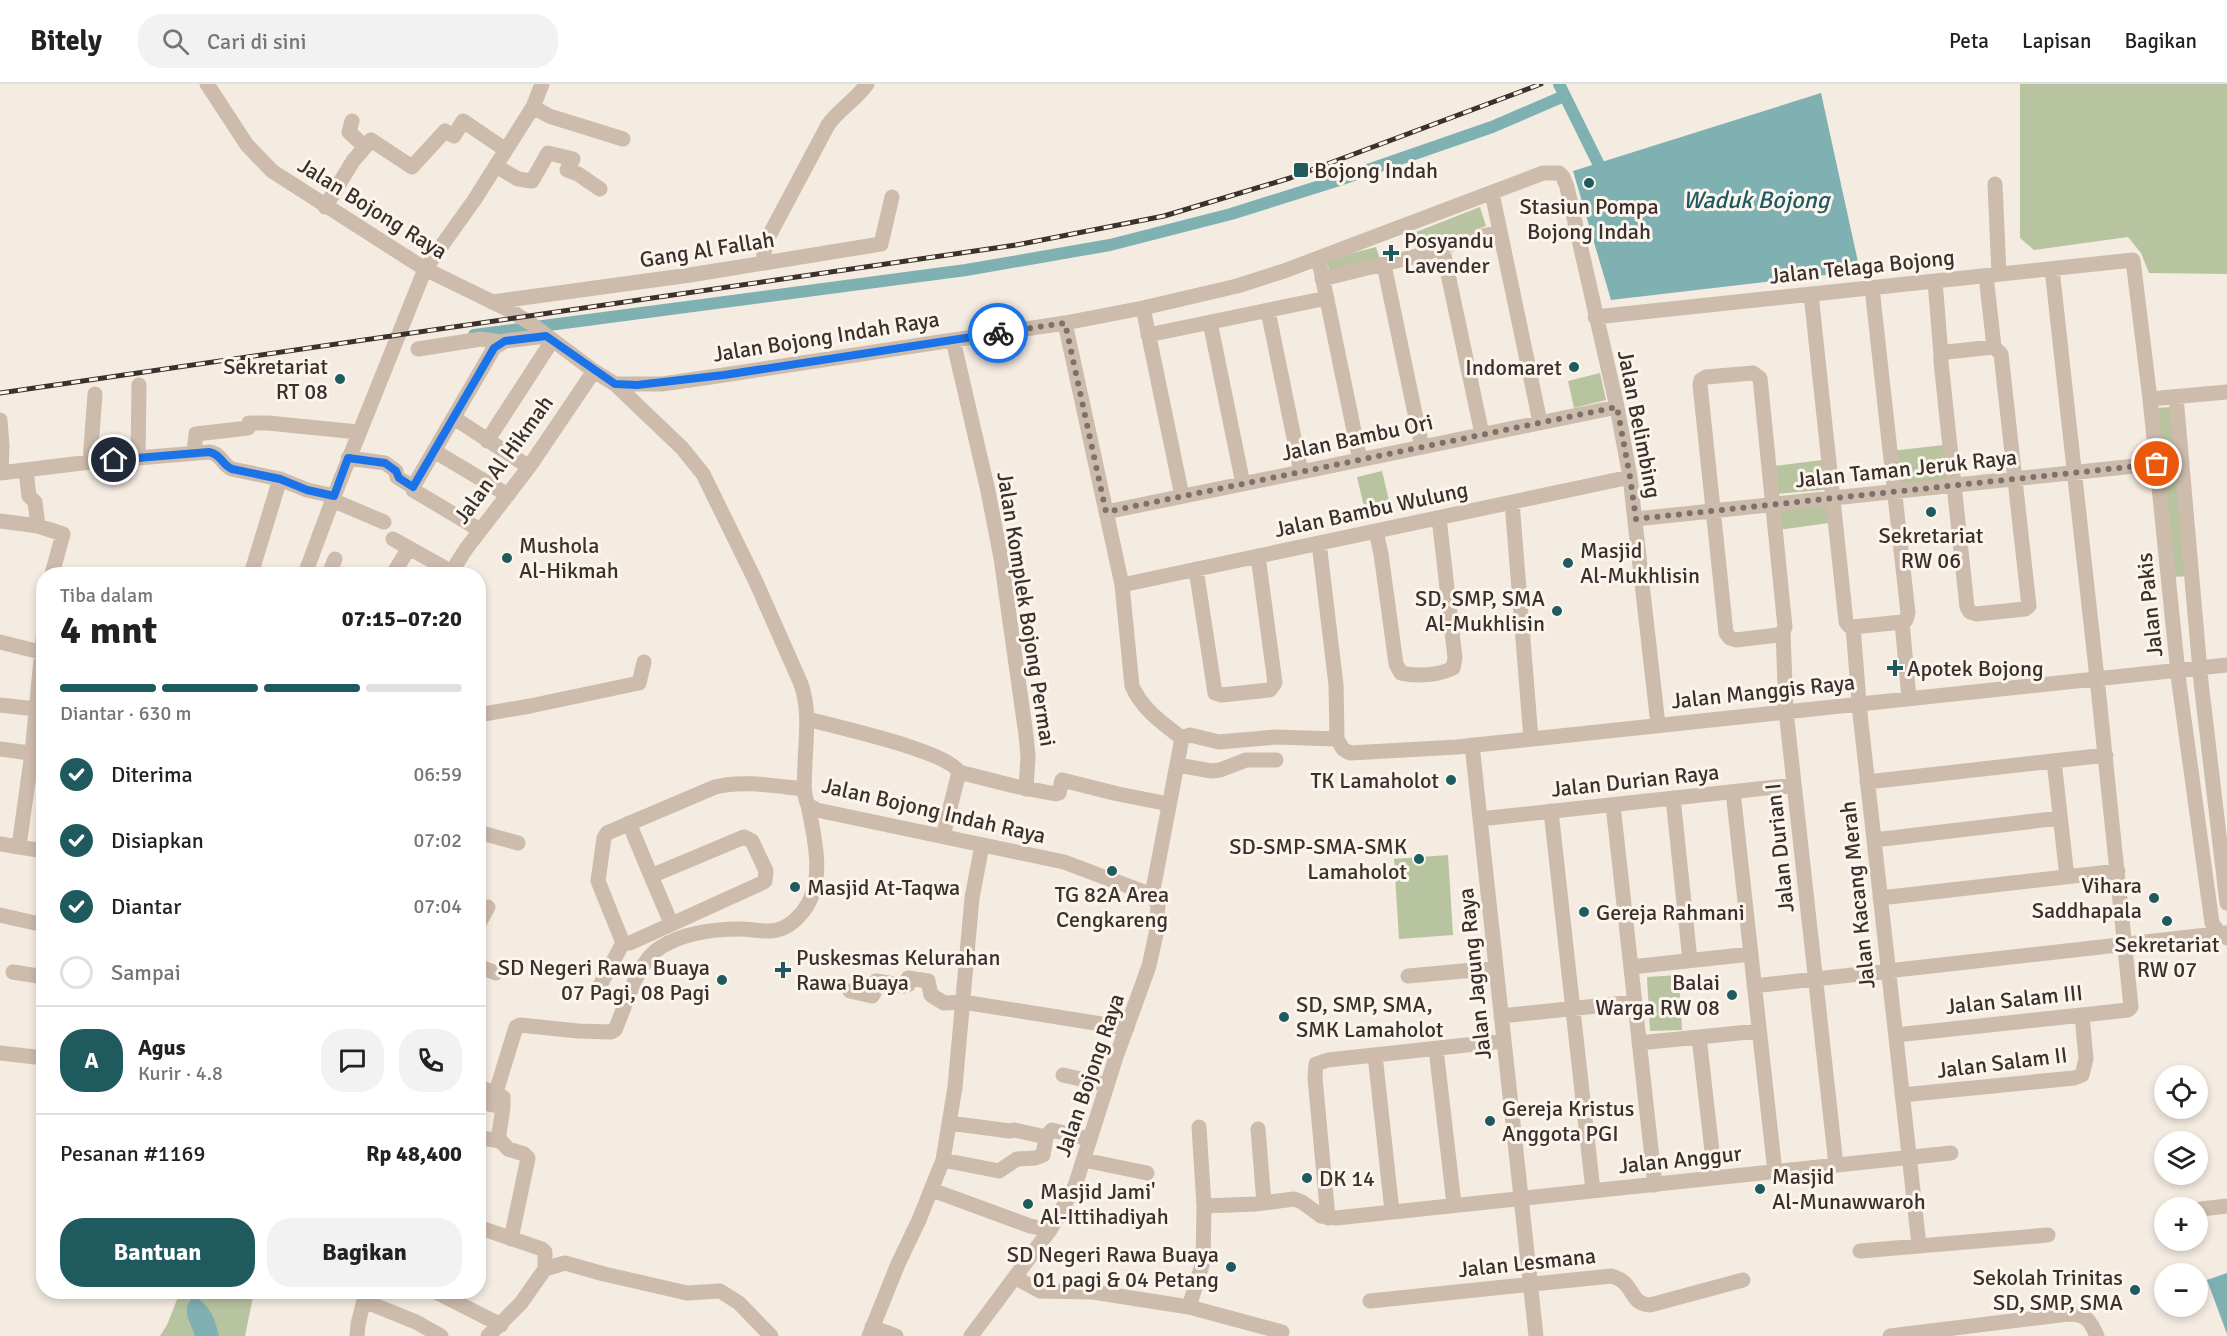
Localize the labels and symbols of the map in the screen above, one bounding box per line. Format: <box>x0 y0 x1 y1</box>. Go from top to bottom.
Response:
street label: Jalan Bojong Raya <box>293 152 452 265</box>
place label: Bojong Indah <box>1314 157 1438 184</box>
marker: Bojong Indah <box>1292 161 1310 179</box>
marker: Stasiun Pompa Bojong Indah <box>1582 176 1596 190</box>
water label: Waduk Bojong <box>1683 185 1832 215</box>
place label: Stasiun Pompa Bojong Indah <box>1519 193 1659 245</box>
street label: Gang Al Fallah <box>638 226 776 273</box>
place label: Posyandu Lavender <box>1404 227 1494 279</box>
street label: Jalan Telaga Bojong <box>1768 243 1956 290</box>
marker: Posyandu Lavender <box>1382 244 1400 262</box>
courier <box>968 303 1028 363</box>
street label: Jalan Bojong Indah Raya <box>711 305 941 368</box>
street label: Jalan Belimbing <box>1612 348 1667 500</box>
place label: Sekretariat RT 08 <box>223 353 328 405</box>
place label: Indomaret <box>1465 354 1562 381</box>
marker: Indomaret <box>1567 360 1581 374</box>
marker: Sekretariat RT 08 <box>333 372 347 386</box>
street label: Jalan Al Hikmah <box>448 390 559 529</box>
street label: Jalan Bambu Ori <box>1279 408 1435 467</box>
pin <box>88 434 139 485</box>
pin <box>2131 438 2182 489</box>
street label: Jalan Taman Jeruk Raya <box>1794 443 2018 494</box>
street label: Jalan Komplek Bojong Permai <box>991 470 1062 748</box>
street label: Jalan Bambu Wulung <box>1272 476 1470 543</box>
marker: Sekretariat RW 06 <box>1924 505 1938 519</box>
place label: Sekretariat RW 06 <box>1879 522 1984 574</box>
place label: Mushola Al-Hikmah <box>519 532 619 584</box>
place label: Masjid Al-Mukhlisin <box>1580 537 1700 589</box>
marker: Mushola Al-Hikmah <box>500 551 514 565</box>
street label: Jalan Pakis <box>2131 552 2168 658</box>
marker: Masjid Al-Mukhlisin <box>1561 556 1575 570</box>
place label: SD, SMP, SMA Al-Mukhlisin <box>1415 585 1546 637</box>
marker: SD, SMP, SMA Al-Mukhlisin <box>1550 604 1564 618</box>
place label: Apotek Bojong <box>1907 655 2044 682</box>
marker: Apotek Bojong <box>1888 661 1902 675</box>
street label: Jalan Manggis Raya <box>1670 668 1856 715</box>
street label: Jalan Durian Raya <box>1550 758 1720 803</box>
place label: TK Lamaholot <box>1311 767 1439 794</box>
street label: Jalan Bojong Indah Raya <box>819 772 1048 849</box>
marker: TK Lamaholot <box>1444 773 1458 787</box>
street label: Jalan Durian I <box>1759 782 1800 914</box>
street label: Jalan Kacang Merah <box>1834 800 1881 990</box>
place label: SD-SMP-SMA-SMK Lamaholot <box>1229 833 1407 885</box>
marker: SD-SMP-SMA-SMK Lamaholot <box>1412 852 1426 866</box>
marker: TG 82A Area Cengkareng <box>1105 864 1119 878</box>
place label: Vihara Saddhapala <box>2032 872 2142 924</box>
place label: Masjid At-Taqwa <box>807 874 960 901</box>
marker: Masjid At-Taqwa <box>788 880 802 894</box>
place label: TG 82A Area Cengkareng <box>1055 881 1169 933</box>
street label: Jalan Jagung Raya <box>1452 887 1497 1061</box>
marker: Vihara Saddhapala <box>2147 891 2161 905</box>
place label: Gereja Rahmani <box>1596 899 1745 926</box>
marker: Gereja Rahmani <box>1577 905 1591 919</box>
marker: Sekretariat RW 07 <box>2160 914 2174 928</box>
place label: Sekretariat RW 07 <box>2115 931 2220 983</box>
place label: Puskesmas Kelurahan Rawa Buaya <box>796 944 1000 996</box>
place label: SD Negeri Rawa Buaya 07 Pagi, 08 Pagi <box>498 954 710 1006</box>
marker: Puskesmas Kelurahan Rawa Buaya <box>774 961 792 979</box>
place label: Balai Warga RW 08 <box>1595 969 1720 1021</box>
marker: SD Negeri Rawa Buaya 07 Pagi, 08 Pagi <box>715 973 729 987</box>
street label: Jalan Salam III <box>1944 979 2084 1020</box>
marker: Balai Warga RW 08 <box>1725 988 1739 1002</box>
street label: Jalan Bojong Raya <box>1049 990 1130 1160</box>
place label: SD, SMP, SMA, SMK Lamaholot <box>1296 991 1444 1043</box>
marker: SD, SMP, SMA, SMK Lamaholot <box>1277 1010 1291 1024</box>
street label: Jalan Salam II <box>1935 1041 2069 1084</box>
place label: Gereja Kristus Anggota PGI <box>1502 1095 1635 1147</box>
marker: Gereja Kristus Anggota PGI <box>1483 1114 1497 1128</box>
street label: Jalan Anggur <box>1617 1140 1743 1179</box>
place label: Masjid Al-Munawwaroh <box>1772 1163 1926 1215</box>
place label: DK 14 <box>1319 1165 1375 1192</box>
marker: DK 14 <box>1300 1171 1314 1185</box>
place label: Masjid Jami' Al-Ittihadiyah <box>1040 1178 1169 1230</box>
marker: Masjid Al-Munawwaroh <box>1753 1182 1767 1196</box>
marker: Masjid Jami' Al-Ittihadiyah <box>1021 1197 1035 1211</box>
place label: SD Negeri Rawa Buaya 01 pagi & 04 Petang <box>1007 1241 1219 1293</box>
street label: Jalan Lesmana <box>1457 1242 1597 1283</box>
marker: SD Negeri Rawa Buaya 01 pagi & 04 Petang <box>1224 1260 1238 1274</box>
place label: Sekolah Trinitas SD, SMP, SMA <box>1973 1264 2124 1316</box>
marker: Sekolah Trinitas SD, SMP, SMA <box>2128 1283 2142 1297</box>

